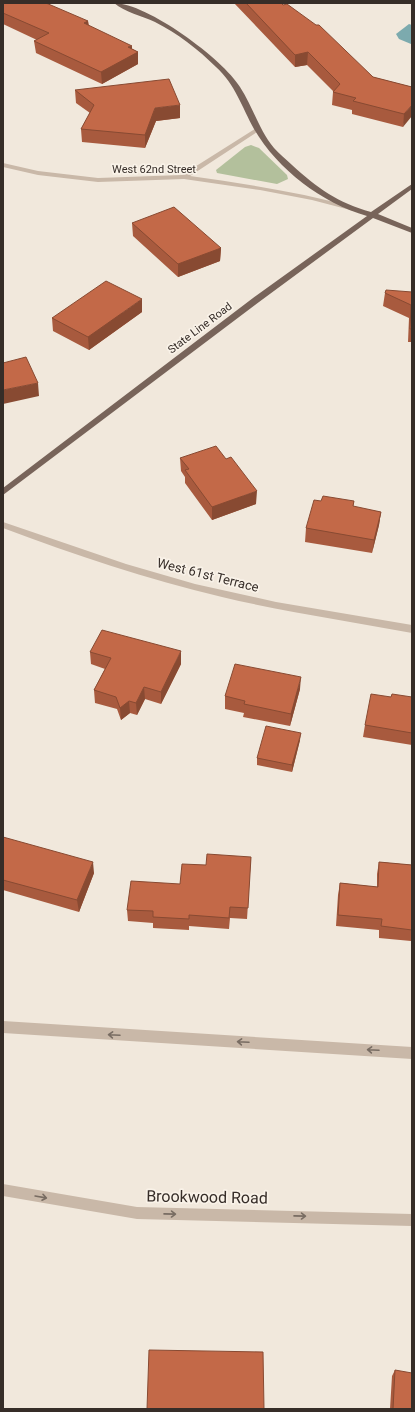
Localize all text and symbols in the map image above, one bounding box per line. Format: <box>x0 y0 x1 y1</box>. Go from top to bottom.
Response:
street label: West 62nd Street <box>112 163 196 176</box>
street label: State Line Road <box>165 300 235 356</box>
street label: West 61st Terrace <box>156 555 261 595</box>
one-way arrow <box>108 1031 121 1038</box>
one-way arrow <box>237 1039 250 1046</box>
one-way arrow <box>367 1047 380 1054</box>
street label: Brookwood Road <box>146 1186 268 1208</box>
one-way arrow <box>35 1193 48 1201</box>
one-way arrow <box>163 1210 176 1218</box>
one-way arrow <box>293 1213 306 1220</box>

